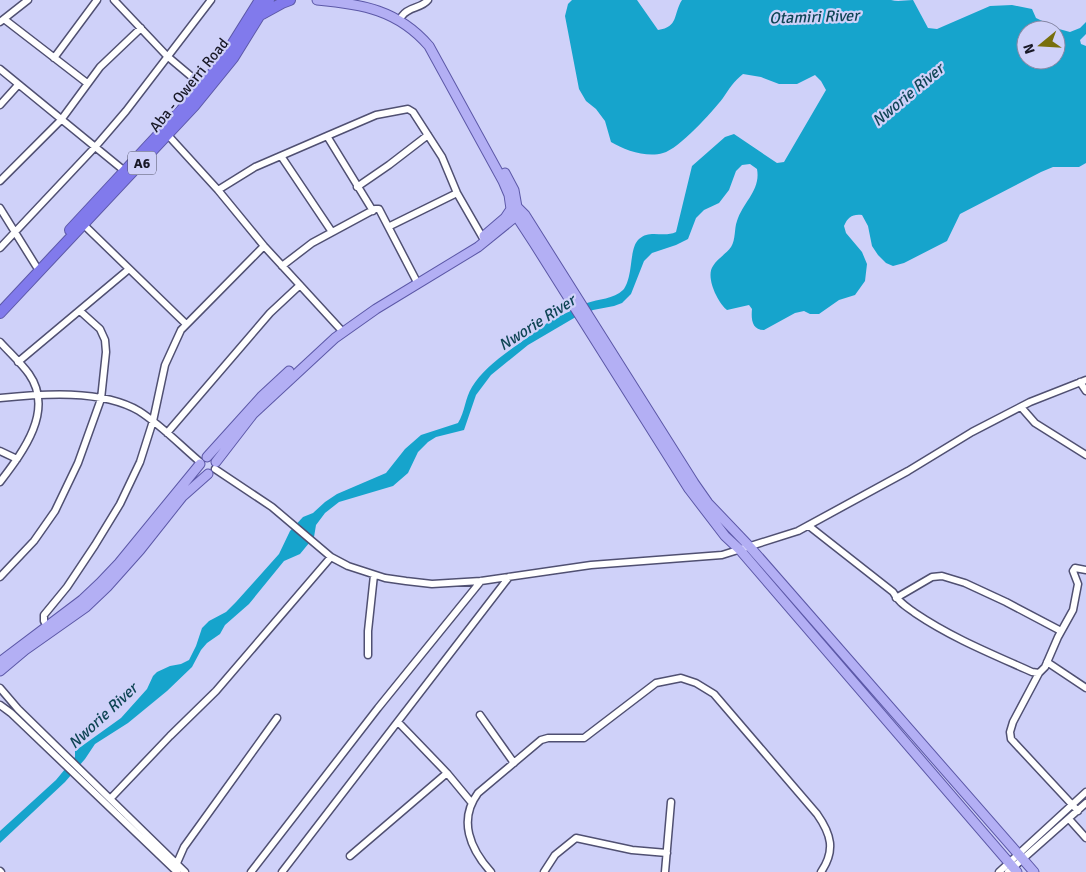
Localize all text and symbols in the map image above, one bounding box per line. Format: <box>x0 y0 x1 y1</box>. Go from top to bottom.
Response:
water label: Otamiri River <box>769 5 861 29</box>
north arrow <box>1016 20 1066 70</box>
street label: Aba - Owerri Road <box>146 34 232 135</box>
text: N <box>1020 42 1039 56</box>
water label: Nworie River <box>868 58 949 131</box>
road number: A6 <box>128 152 156 174</box>
water label: Nworie River <box>495 290 581 355</box>
water label: Nworie River <box>64 677 143 753</box>

